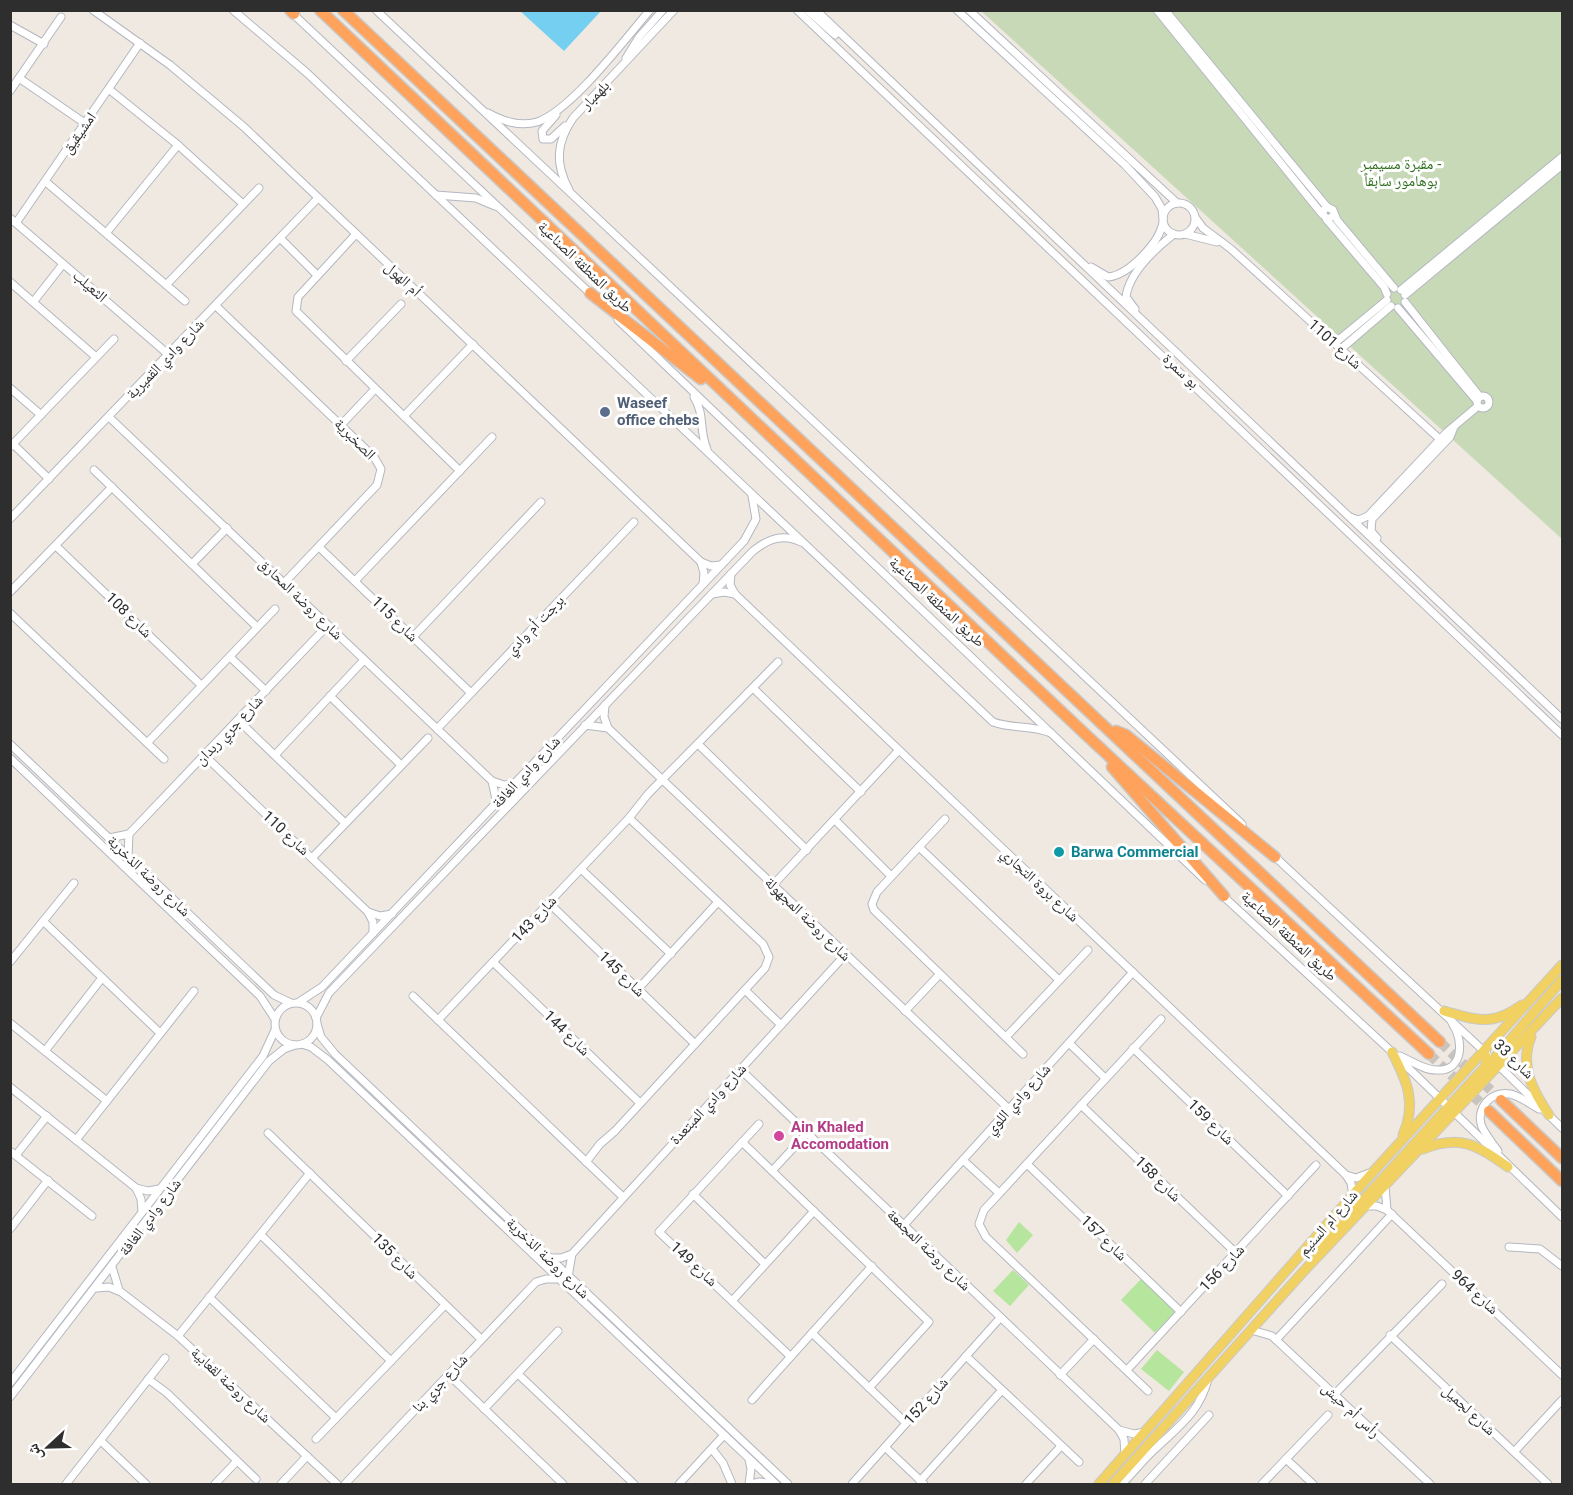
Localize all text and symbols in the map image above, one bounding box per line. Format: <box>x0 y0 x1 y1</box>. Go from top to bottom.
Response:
street label: بلهمبار <box>576 77 613 114</box>
street label: امشيقيق <box>58 109 101 158</box>
park label: مقبرة مسيمير - بوهامور سابقاً <box>1360 155 1441 190</box>
street label: طريق المنطقة الصناعية <box>533 218 636 317</box>
street label: أم الهول <box>380 258 425 301</box>
street label: الثعيلب <box>69 266 111 306</box>
street label: شارع وادي القميرية <box>122 315 210 405</box>
street label: شارع 1101 <box>1304 315 1366 374</box>
street label: بو سمرة <box>1159 350 1203 392</box>
place label: Waseef office chebs <box>617 394 700 429</box>
marker: Waseef office chebs <box>598 405 612 419</box>
street label: الصخبرية <box>331 415 379 463</box>
street label: طريق المنطقة الصناعية <box>885 553 989 652</box>
street label: شارع روضة المحارق <box>255 554 347 644</box>
street label: شارع 108 <box>101 589 156 642</box>
street label: برجت أم وادي <box>502 591 570 661</box>
street label: شارع 115 <box>367 593 422 646</box>
street label: شارع جري ربدان <box>191 691 269 771</box>
street label: شارع وادي الغافة <box>488 732 566 814</box>
street label: شارع 110 <box>258 807 313 860</box>
street label: شارع روضة الذخرية <box>103 832 194 921</box>
place label: Barwa Commercial <box>1071 843 1199 861</box>
street label: شارع بروة التجاري <box>995 844 1083 928</box>
marker: Barwa Commercial <box>1052 845 1066 859</box>
street label: شارع روضة المجهولة <box>760 873 855 966</box>
street label: طريق المنطقة الصناعية <box>1237 887 1341 986</box>
street label: شارع 143 <box>508 892 561 947</box>
street label: شارع 145 <box>594 948 649 1001</box>
street label: شارع 144 <box>539 1007 594 1060</box>
street label: شارع 33 <box>1489 1035 1538 1083</box>
street label: شارع وادي المبتعدة <box>666 1060 752 1150</box>
street label: شارع وادي اللوي <box>982 1060 1057 1140</box>
street label: شارع 159 <box>1183 1096 1238 1149</box>
place label: Ain Khaled Accomodation <box>791 1118 889 1153</box>
marker: Ain Khaled Accomodation <box>772 1129 786 1143</box>
street label: شارع 158 <box>1130 1153 1185 1206</box>
street label: شارع وادي الغافة <box>115 1175 187 1261</box>
street label: شارع ام السنيم <box>1295 1186 1362 1260</box>
street label: شارع روضة المجمعة <box>883 1206 975 1295</box>
street label: شارع 157 <box>1076 1212 1131 1265</box>
street label: شارع روضة الذخرية <box>502 1214 593 1303</box>
street label: شارع 135 <box>368 1229 422 1283</box>
street label: شارع 149 <box>666 1238 721 1291</box>
street label: شارع 156 <box>1196 1241 1249 1296</box>
street label: شارع 964 <box>1447 1266 1502 1319</box>
street label: شارع روضة لقعابية <box>187 1343 275 1427</box>
street label: شارع جري بنا <box>408 1350 474 1418</box>
street label: شارع 152 <box>900 1374 953 1429</box>
street label: رأس أم حيش <box>1317 1378 1384 1442</box>
street label: شارع لجميل <box>1438 1381 1499 1440</box>
north arrow <box>18 1417 78 1477</box>
text: ش <box>23 1441 47 1464</box>

